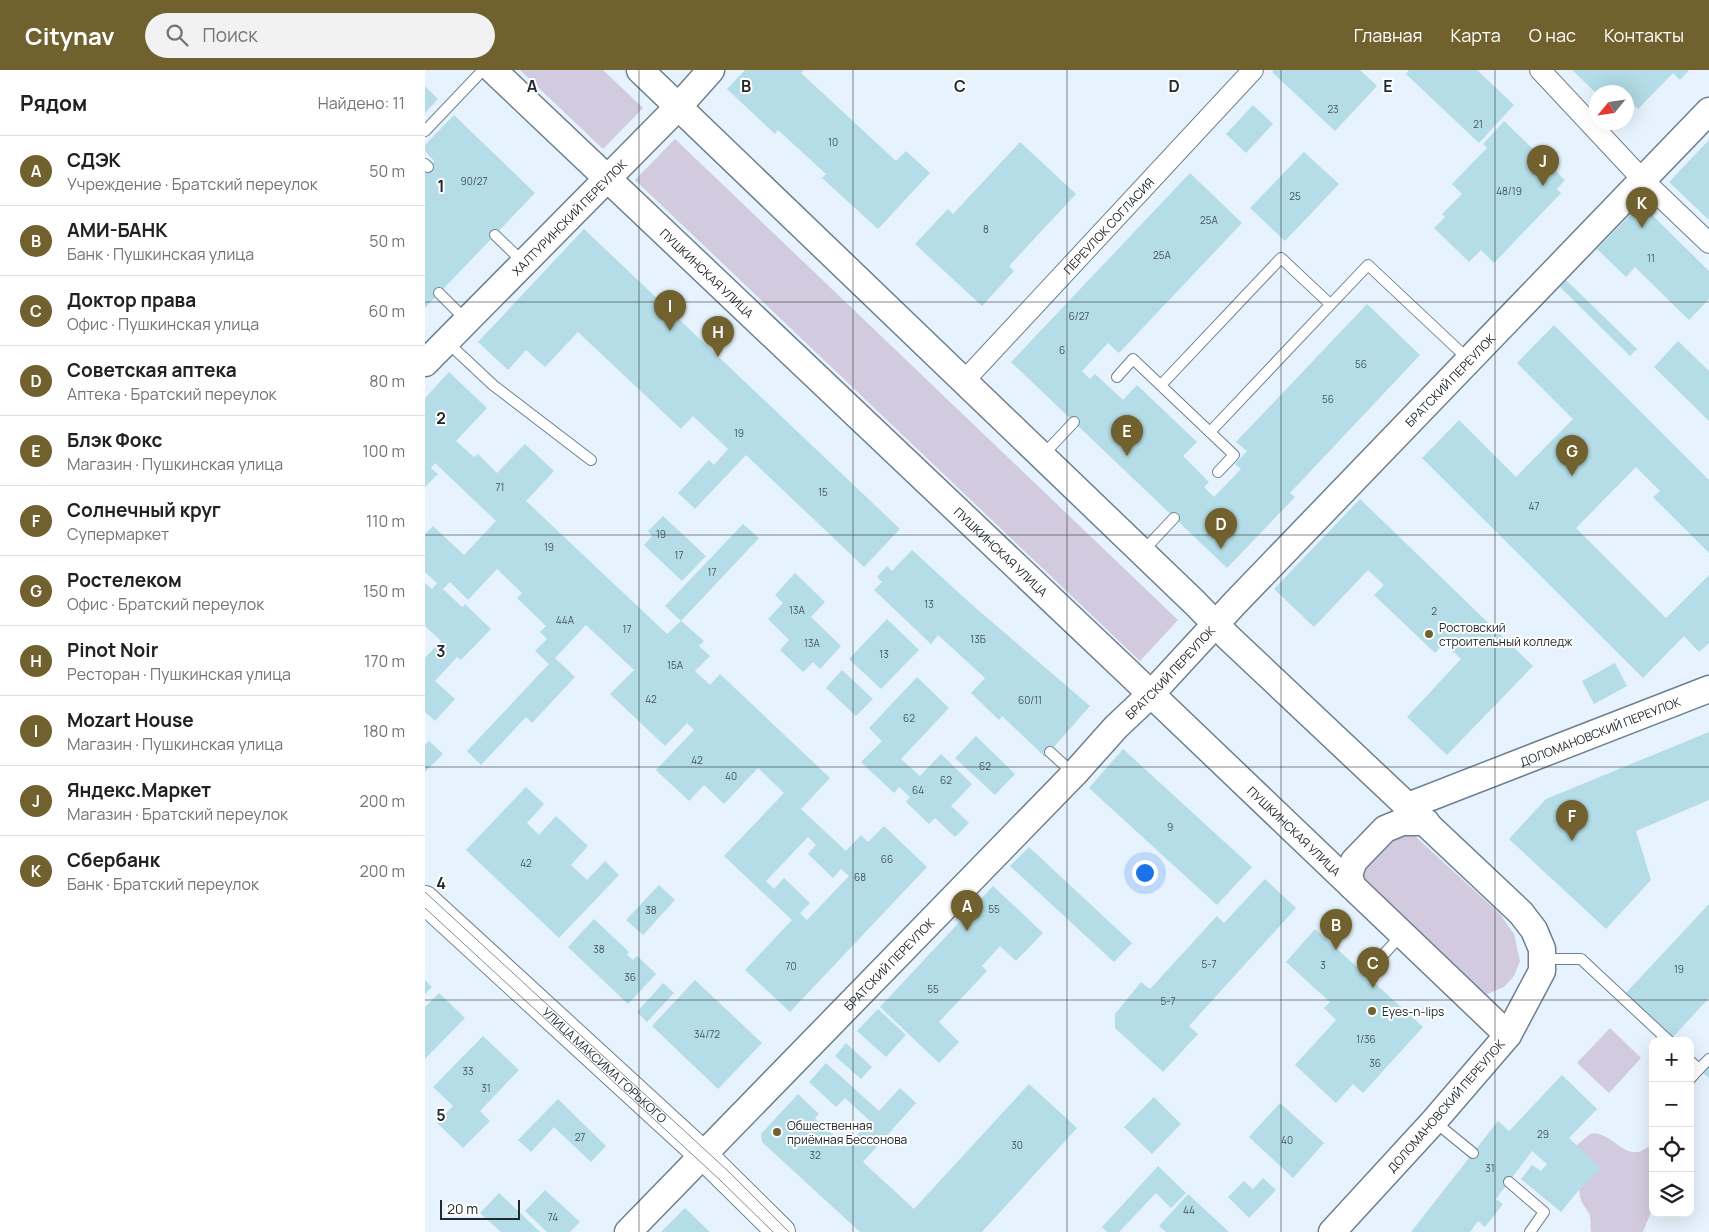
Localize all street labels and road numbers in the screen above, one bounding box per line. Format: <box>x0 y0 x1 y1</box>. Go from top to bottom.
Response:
street label: ХАЛТУРИНСКИЙ ПЕРЕУЛОК <box>508 155 631 279</box>
street label: ПЕРЕУЛОК СОГЛАСИЯ <box>1059 174 1157 278</box>
street label: ПУШКИНСКАЯ УЛИЦА <box>657 224 758 322</box>
street label: БРАТСКИЙ ПЕРЕУЛОК <box>1401 329 1499 430</box>
street label: ПУШКИНСКАЯ УЛИЦА <box>950 503 1052 600</box>
street label: БРАТСКИЙ ПЕРЕУЛОК <box>1121 621 1219 723</box>
street label: ДОЛОМАНОВСКИЙ ПЕРЕУЛОК <box>1517 692 1684 770</box>
street label: ПУШКИНСКАЯ УЛИЦА <box>1244 782 1345 880</box>
street label: БРАТСКИЙ ПЕРЕУЛОК <box>840 913 939 1014</box>
street label: УЛИЦА МАКСИМА ГОРЬКОГО <box>539 1003 671 1127</box>
street label: ДОЛОМАНОВСКИЙ ПЕРЕУЛОК <box>1384 1035 1509 1176</box>

